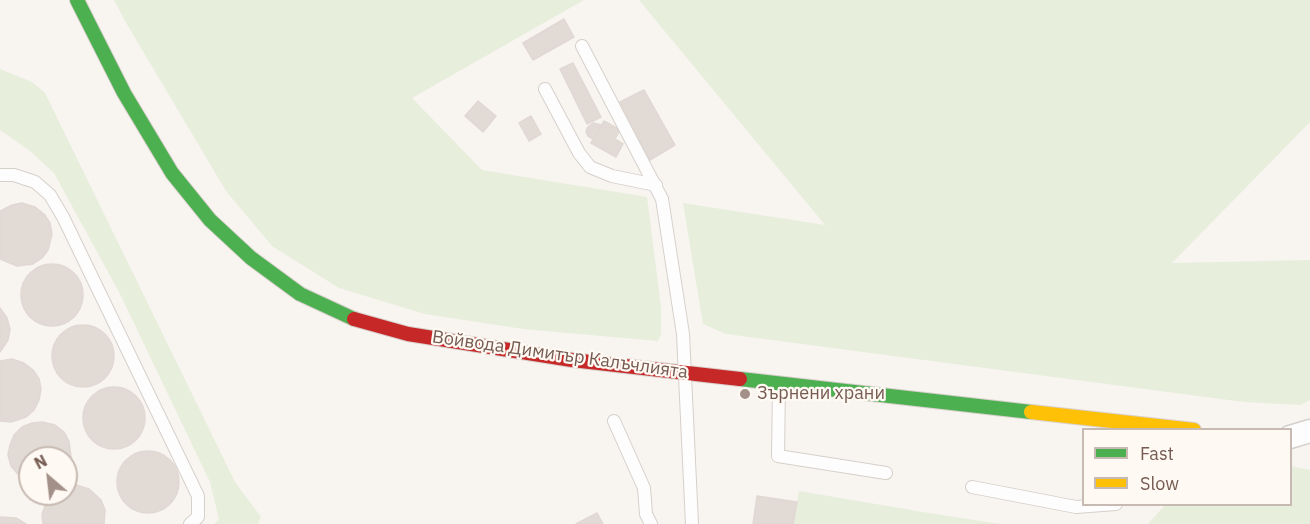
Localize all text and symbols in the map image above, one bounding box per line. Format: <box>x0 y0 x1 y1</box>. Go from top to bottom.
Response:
street label: Войвода Димитър Калъчлията <box>431 326 689 384</box>
place label: Зърнени храни <box>757 383 885 405</box>
marker: Зърнени храни <box>738 387 752 401</box>
legend <box>1082 428 1292 506</box>
text: Fast <box>1140 442 1174 465</box>
north arrow <box>18 446 78 506</box>
text: N <box>31 450 50 473</box>
text: Slow <box>1140 472 1179 495</box>

